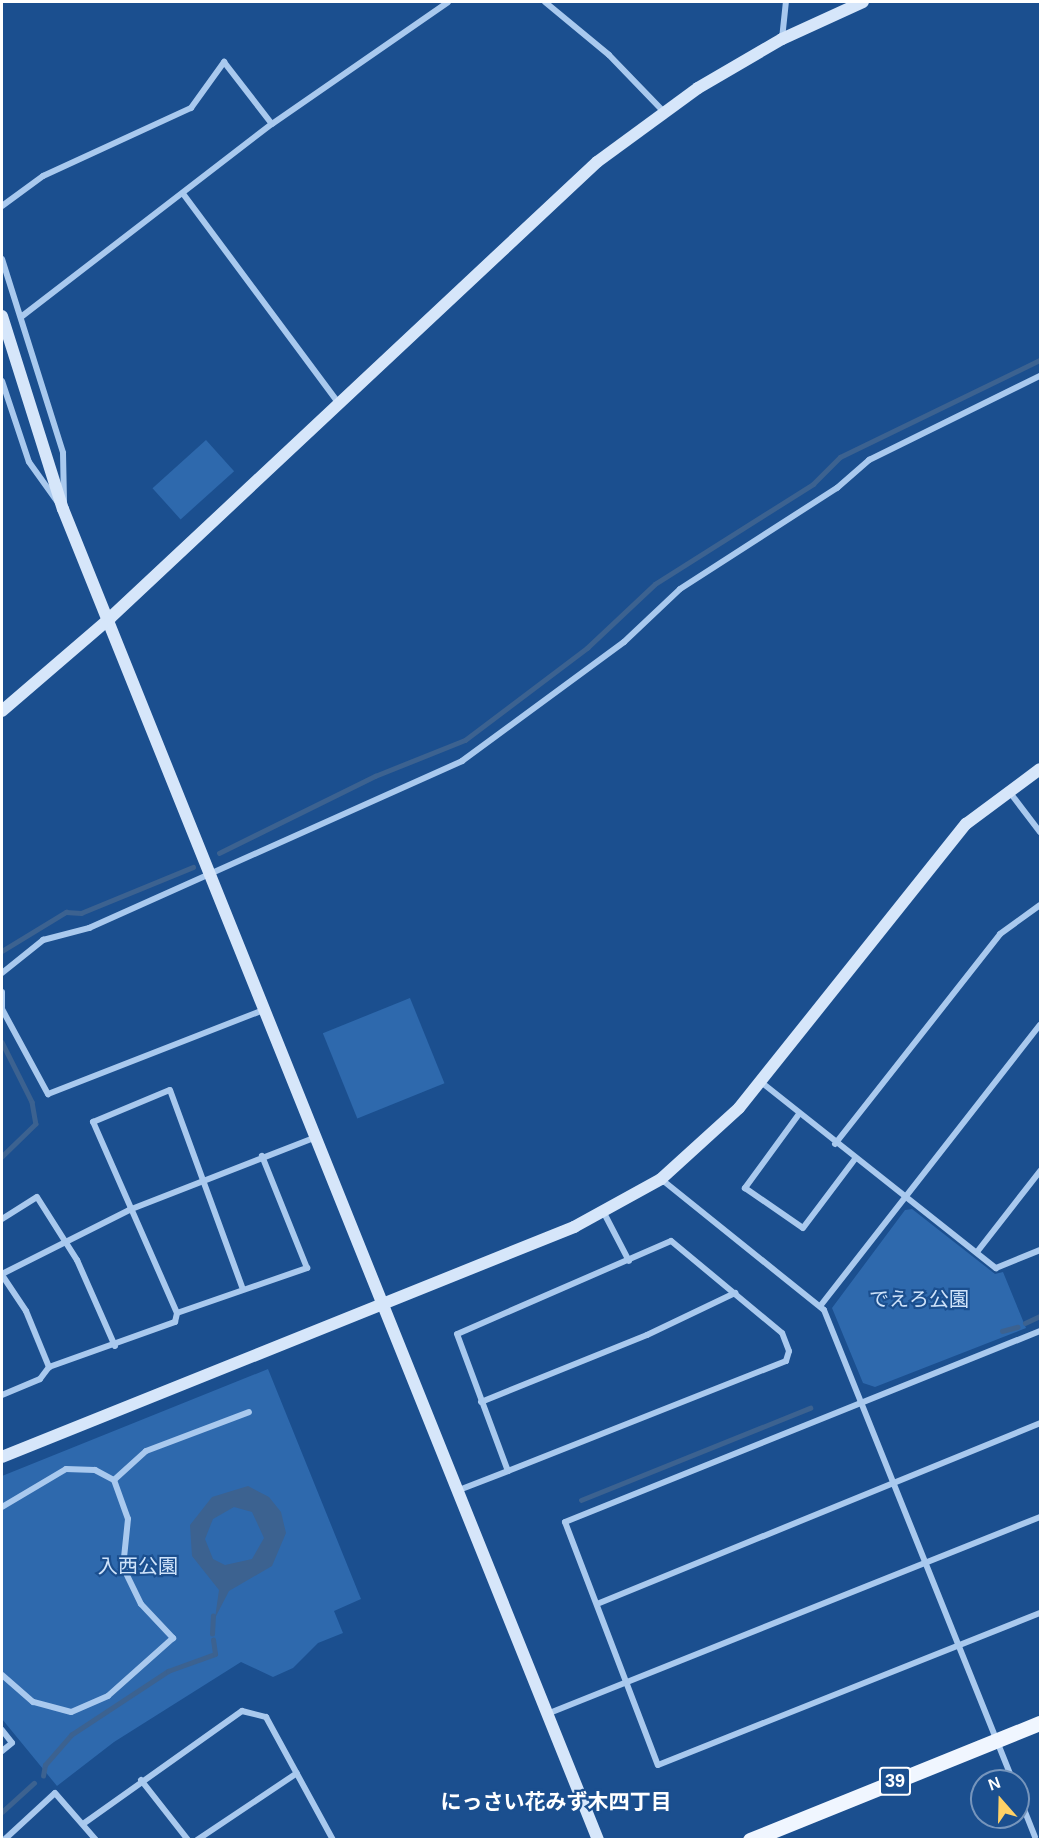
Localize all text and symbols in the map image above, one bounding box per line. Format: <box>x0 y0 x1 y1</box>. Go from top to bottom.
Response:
park label: でえろ公園 <box>869 1287 969 1311</box>
park label: 入西公園 <box>98 1554 178 1578</box>
road number: 39 <box>878 1766 912 1796</box>
north arrow <box>970 1769 1030 1829</box>
text: N <box>986 1774 1003 1793</box>
district label: にっさい花みず木四丁目 <box>441 1789 671 1815</box>

